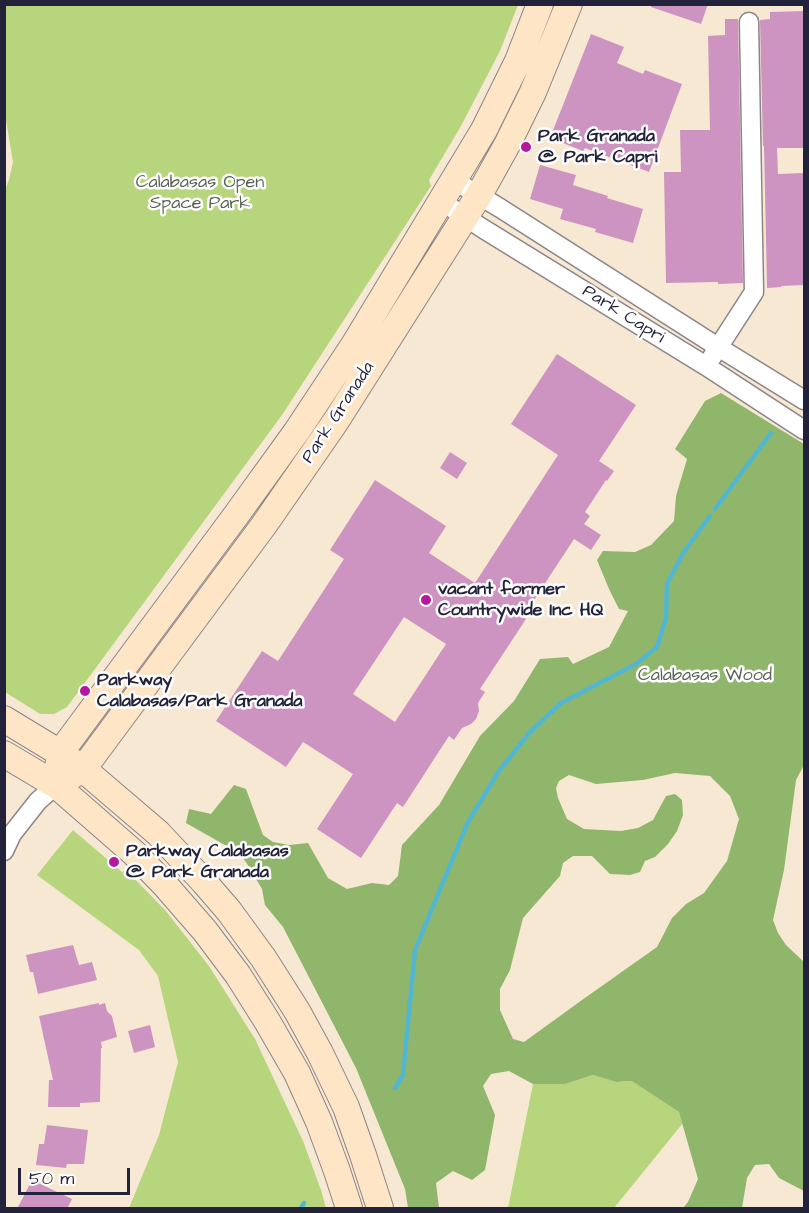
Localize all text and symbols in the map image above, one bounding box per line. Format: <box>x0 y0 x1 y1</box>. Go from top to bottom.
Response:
place label: Park Granada @ Park Capri <box>538 126 657 168</box>
marker: Park Granada @ Park Capri <box>519 140 533 154</box>
park label: Calabasas Open Space Park <box>136 172 264 214</box>
street label: Park Capri <box>578 281 668 349</box>
street label: Park Granada <box>298 358 380 468</box>
place label: vacant former Countrywide Inc HQ <box>438 579 604 622</box>
marker: vacant former Countrywide Inc HQ <box>419 593 433 607</box>
park label: Calabasas Wood <box>638 665 772 687</box>
place label: Parkway Calabasas/Park Granada <box>97 670 303 712</box>
marker: Parkway Calabasas/Park Granada <box>78 684 92 698</box>
place label: Parkway Calabasas @ Park Granada <box>126 841 289 884</box>
marker: Parkway Calabasas @ Park Granada <box>107 855 121 869</box>
scale bar <box>21 1156 134 1194</box>
text: 50 m <box>29 1166 74 1191</box>

